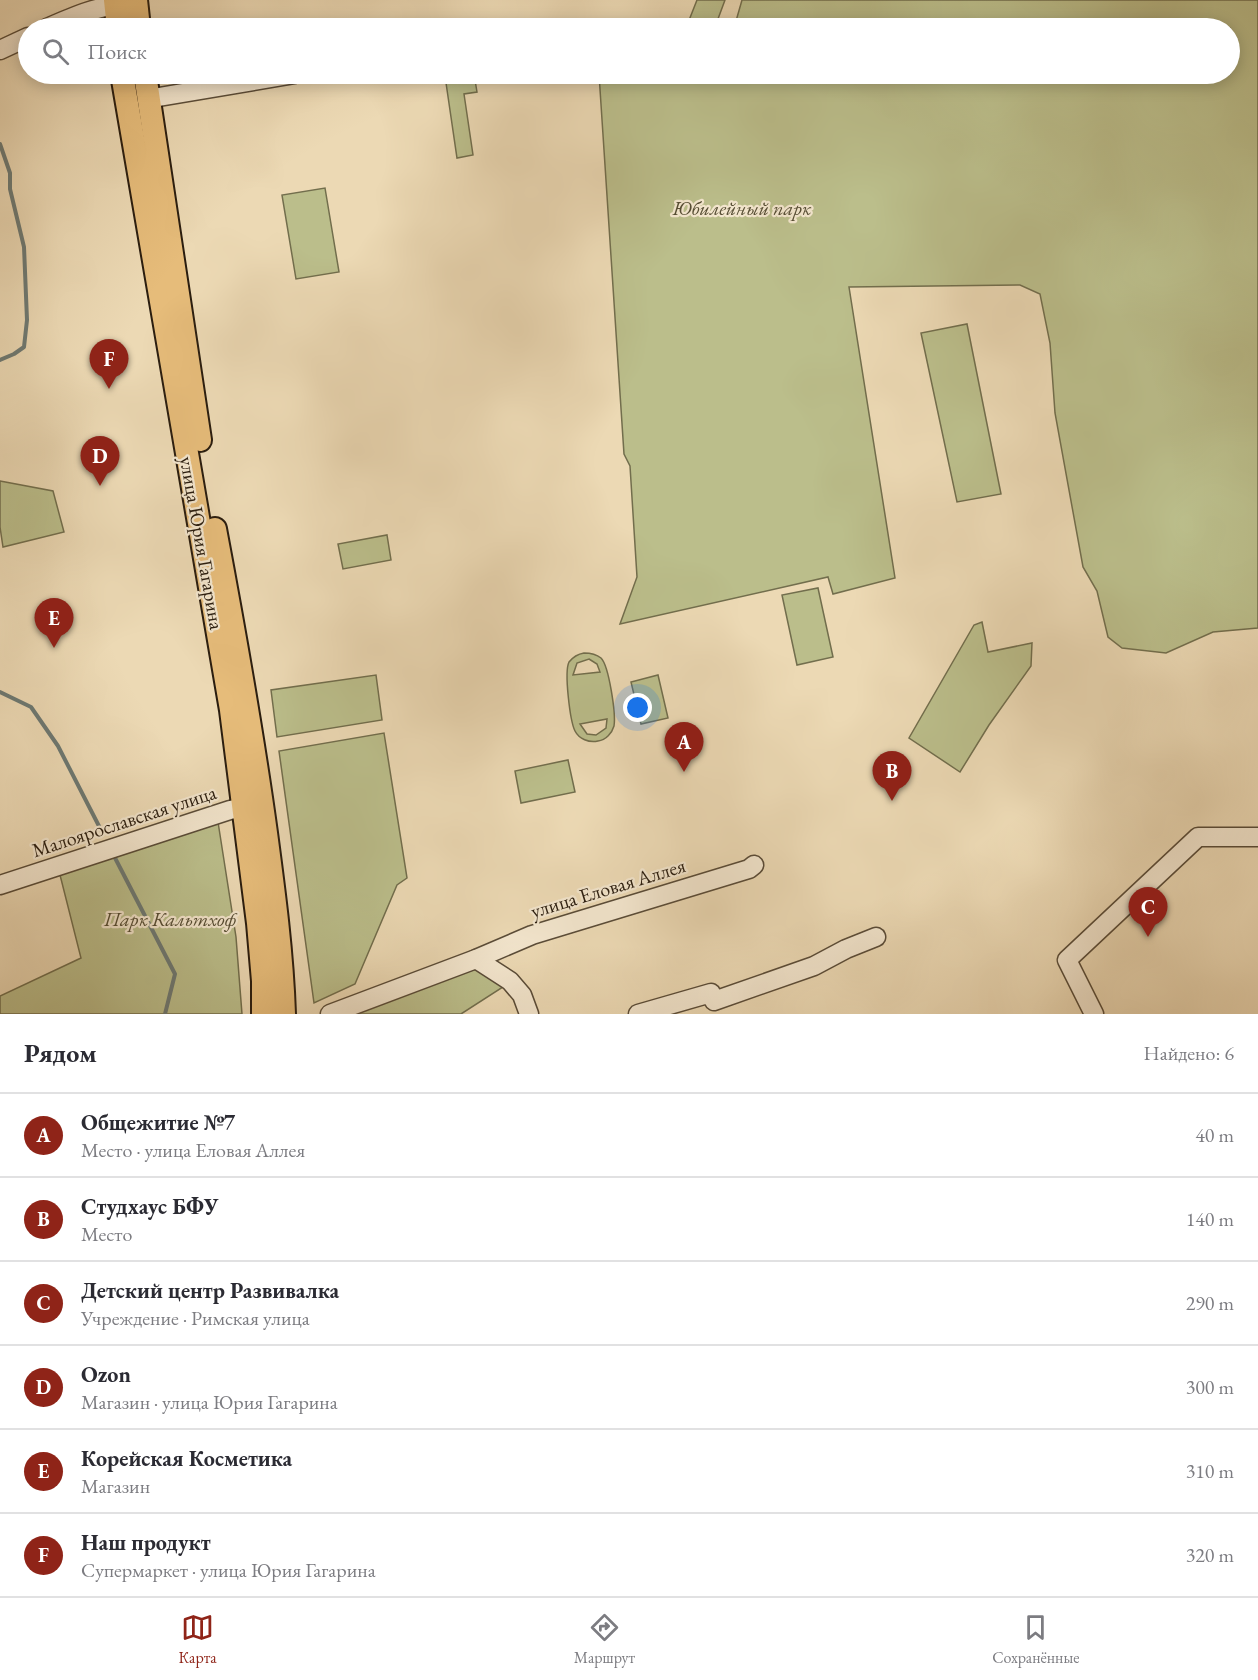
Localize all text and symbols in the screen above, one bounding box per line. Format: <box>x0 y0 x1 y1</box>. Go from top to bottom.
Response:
search box <box>18 18 1240 84</box>
icon: search <box>39 35 72 68</box>
text: Поиск <box>87 37 147 66</box>
park label: Юбилейный парк <box>672 195 812 221</box>
pin: F <box>90 340 128 389</box>
pin: D <box>80 436 120 486</box>
street label: улица Юрия Гагарина <box>174 454 230 632</box>
pin: E <box>34 598 74 648</box>
your location <box>623 693 652 722</box>
pin: A <box>664 722 704 772</box>
pin: B <box>872 752 912 801</box>
street label: Малоярославская улица <box>28 779 220 863</box>
street label: улица Еловая Аллея <box>527 852 689 924</box>
pin: C <box>1128 888 1168 937</box>
park label: Парк Кальтхоф <box>103 906 238 932</box>
text: Рядом <box>24 1036 97 1070</box>
text: Найдено: 6 <box>1143 1040 1234 1066</box>
text: Общежитие №7 <box>81 1108 235 1137</box>
text: A <box>36 1122 51 1148</box>
text: 40 m <box>1195 1122 1234 1148</box>
text: Место · улица Еловая Аллея <box>81 1137 305 1163</box>
text: Студхаус БФУ <box>81 1192 218 1221</box>
text: B <box>37 1206 50 1232</box>
text: 140 m <box>1186 1206 1234 1232</box>
text: Место <box>81 1221 132 1247</box>
text: Детский центр Развивалка <box>81 1276 339 1305</box>
text: C <box>36 1290 51 1316</box>
text: 290 m <box>1186 1290 1234 1316</box>
text: Учреждение · Римская улица <box>81 1305 310 1331</box>
text: Ozon <box>81 1360 131 1389</box>
text: D <box>36 1374 51 1400</box>
text: 300 m <box>1186 1374 1234 1400</box>
text: Магазин · улица Юрия Гагарина <box>81 1389 338 1415</box>
text: Корейская Косметика <box>81 1444 292 1473</box>
text: E <box>38 1458 49 1484</box>
text: 310 m <box>1186 1458 1234 1484</box>
text: Магазин <box>81 1473 150 1499</box>
text: Наш продукт <box>81 1528 211 1557</box>
text: F <box>38 1542 49 1568</box>
text: 320 m <box>1186 1542 1234 1568</box>
text: Супермаркет · улица Юрия Гагарина <box>81 1557 376 1583</box>
tab: Карта <box>179 1611 217 1668</box>
tab: Маршрут <box>574 1611 635 1668</box>
tab: Сохранённые <box>992 1611 1079 1668</box>

